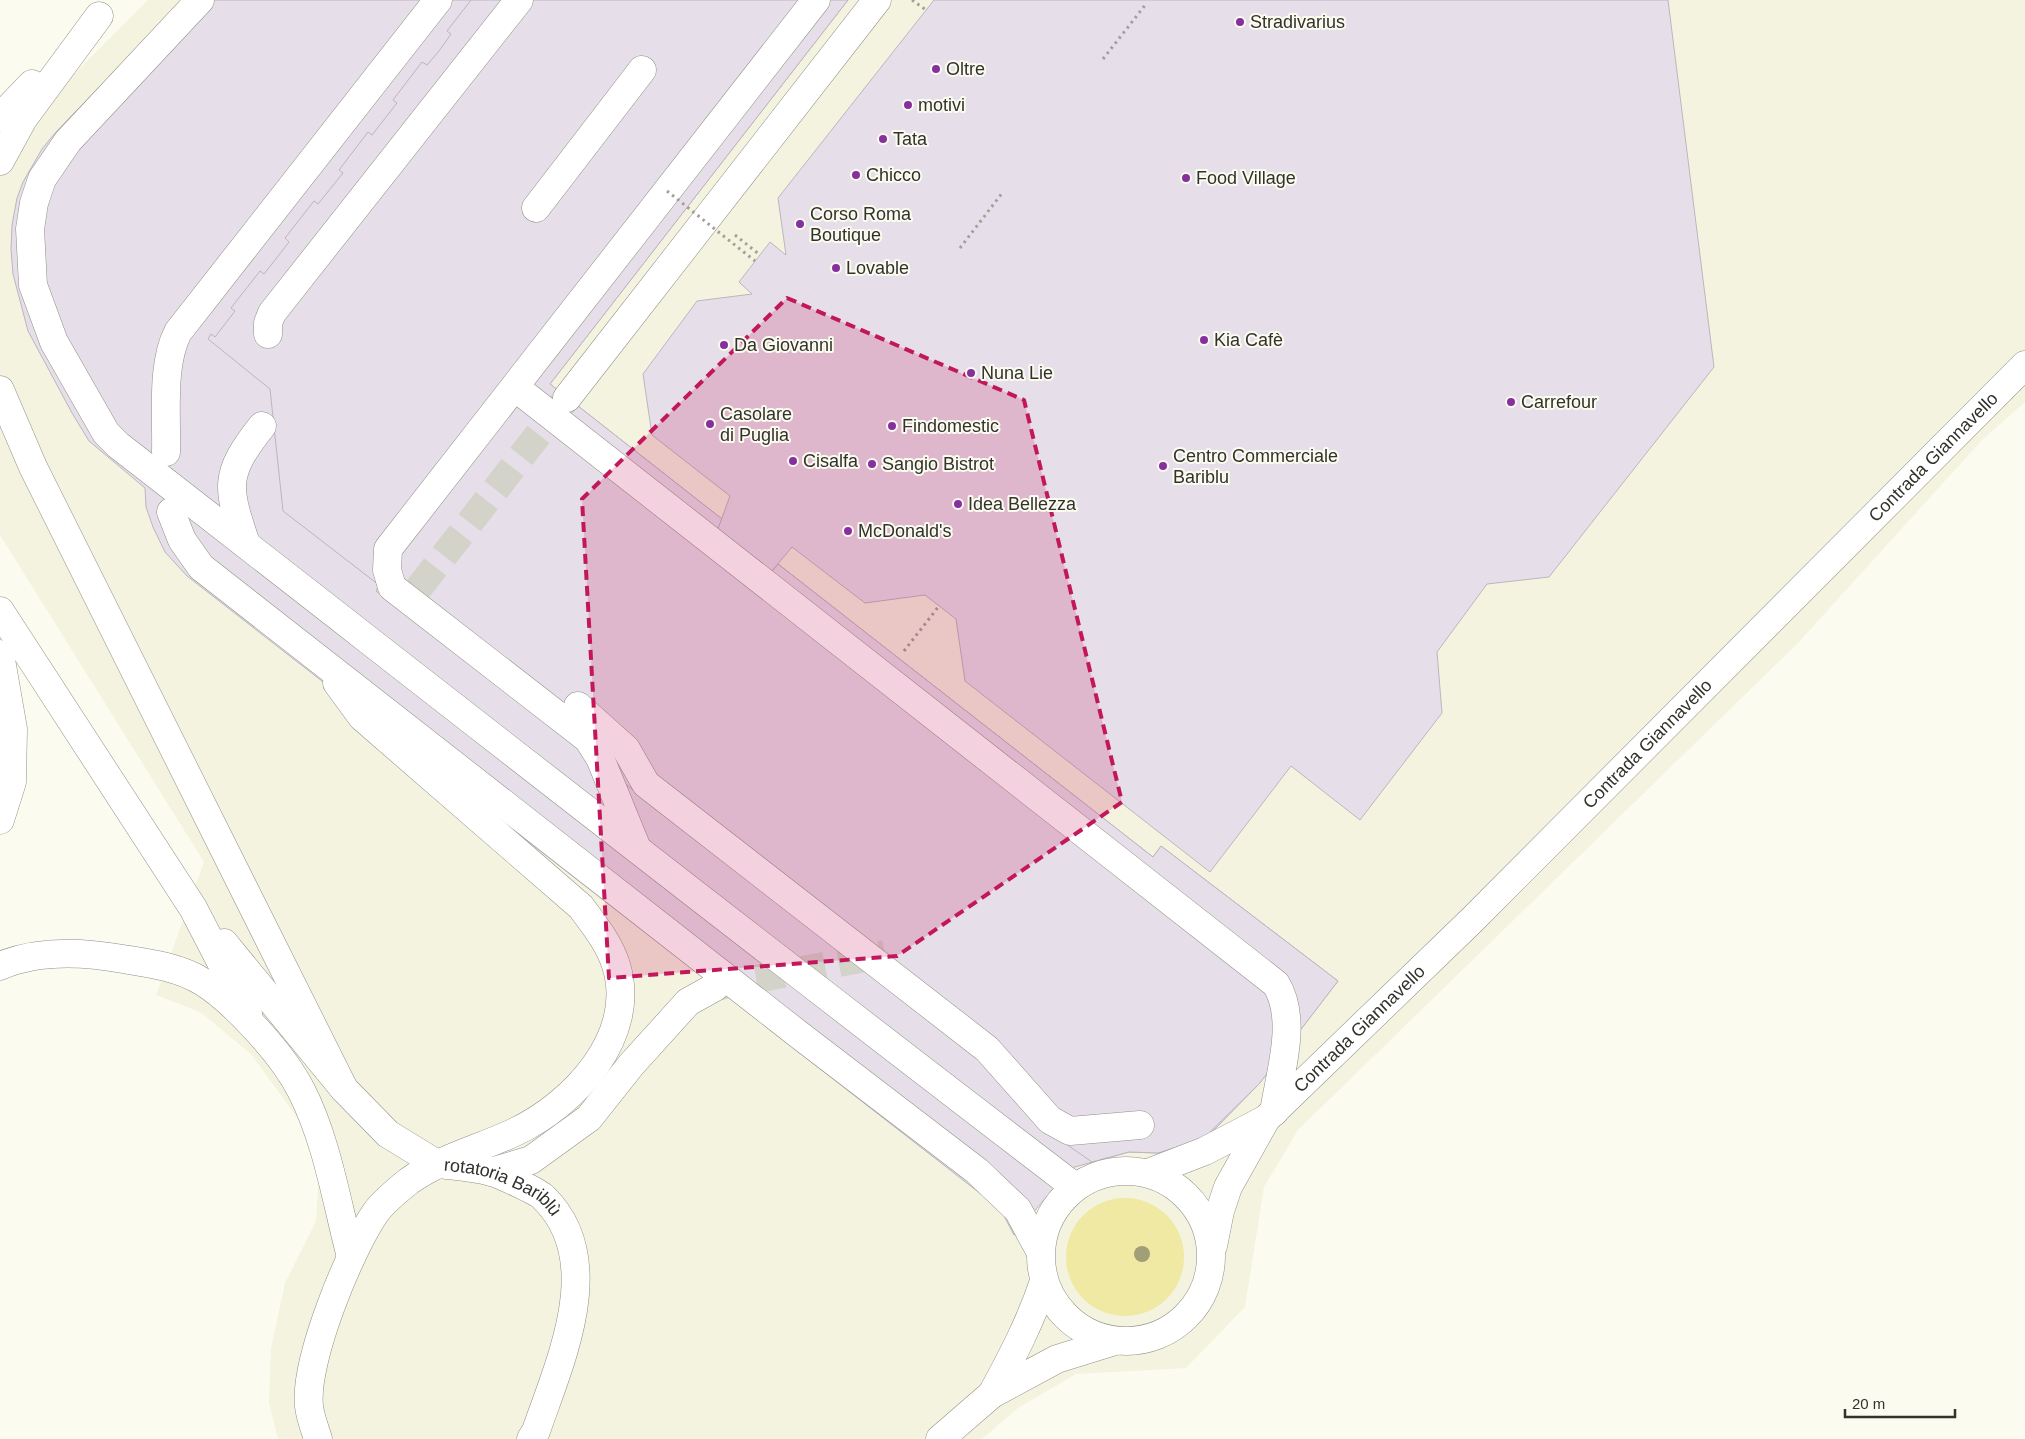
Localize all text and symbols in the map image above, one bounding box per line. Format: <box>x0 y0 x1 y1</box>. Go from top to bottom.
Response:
place label: Stradivarius <box>1250 12 1345 32</box>
marker: Stradivarius <box>1234 16 1246 28</box>
place label: Oltre <box>946 59 985 79</box>
marker: Oltre <box>930 63 942 75</box>
place label: motivi <box>918 95 965 115</box>
marker: motivi <box>902 99 914 111</box>
place label: Tata <box>893 129 928 149</box>
marker: Tata <box>877 133 889 145</box>
place label: Chicco <box>866 165 921 185</box>
place label: Food Village <box>1196 168 1296 188</box>
marker: Chicco <box>850 169 862 181</box>
marker: Food Village <box>1180 172 1192 184</box>
place label: Corso Roma Boutique <box>810 204 912 245</box>
marker: Corso Roma Boutique <box>794 218 806 230</box>
place label: Lovable <box>846 258 909 278</box>
marker: Lovable <box>830 262 842 274</box>
place label: Kia Cafè <box>1214 330 1283 350</box>
marker: Kia Cafè <box>1198 334 1210 346</box>
place label: Da Giovanni <box>734 335 833 355</box>
marker: Da Giovanni <box>718 339 730 351</box>
place label: Nuna Lie <box>981 363 1053 383</box>
marker: Nuna Lie <box>965 367 977 379</box>
street label: Contrada Giannavello <box>1865 388 2002 526</box>
place label: Carrefour <box>1521 392 1597 412</box>
marker: Carrefour <box>1505 396 1517 408</box>
place label: Casolare di Puglia <box>720 404 792 445</box>
place label: Findomestic <box>902 416 999 436</box>
marker: Casolare di Puglia <box>704 418 716 430</box>
marker: Findomestic <box>886 420 898 432</box>
place label: Centro Commerciale Bariblu <box>1173 446 1338 487</box>
place label: Cisalfa <box>803 451 859 471</box>
place label: Sangio Bistrot <box>882 454 994 474</box>
marker: Cisalfa <box>787 455 799 467</box>
marker: Sangio Bistrot <box>866 458 878 470</box>
marker: Centro Commerciale Bariblu <box>1157 460 1169 472</box>
place label: Idea Bellezza <box>968 494 1077 514</box>
marker: Idea Bellezza <box>952 498 964 510</box>
place label: McDonald's <box>858 521 951 541</box>
marker: McDonald's <box>842 525 854 537</box>
street label: Contrada Giannavello <box>1579 675 1716 813</box>
street label: Contrada Giannavello <box>1290 961 1429 1096</box>
street label: rotatoria Bariblù <box>443 1155 565 1220</box>
scale bar <box>1845 1386 1955 1418</box>
text: 20 m <box>1852 1395 1885 1412</box>

